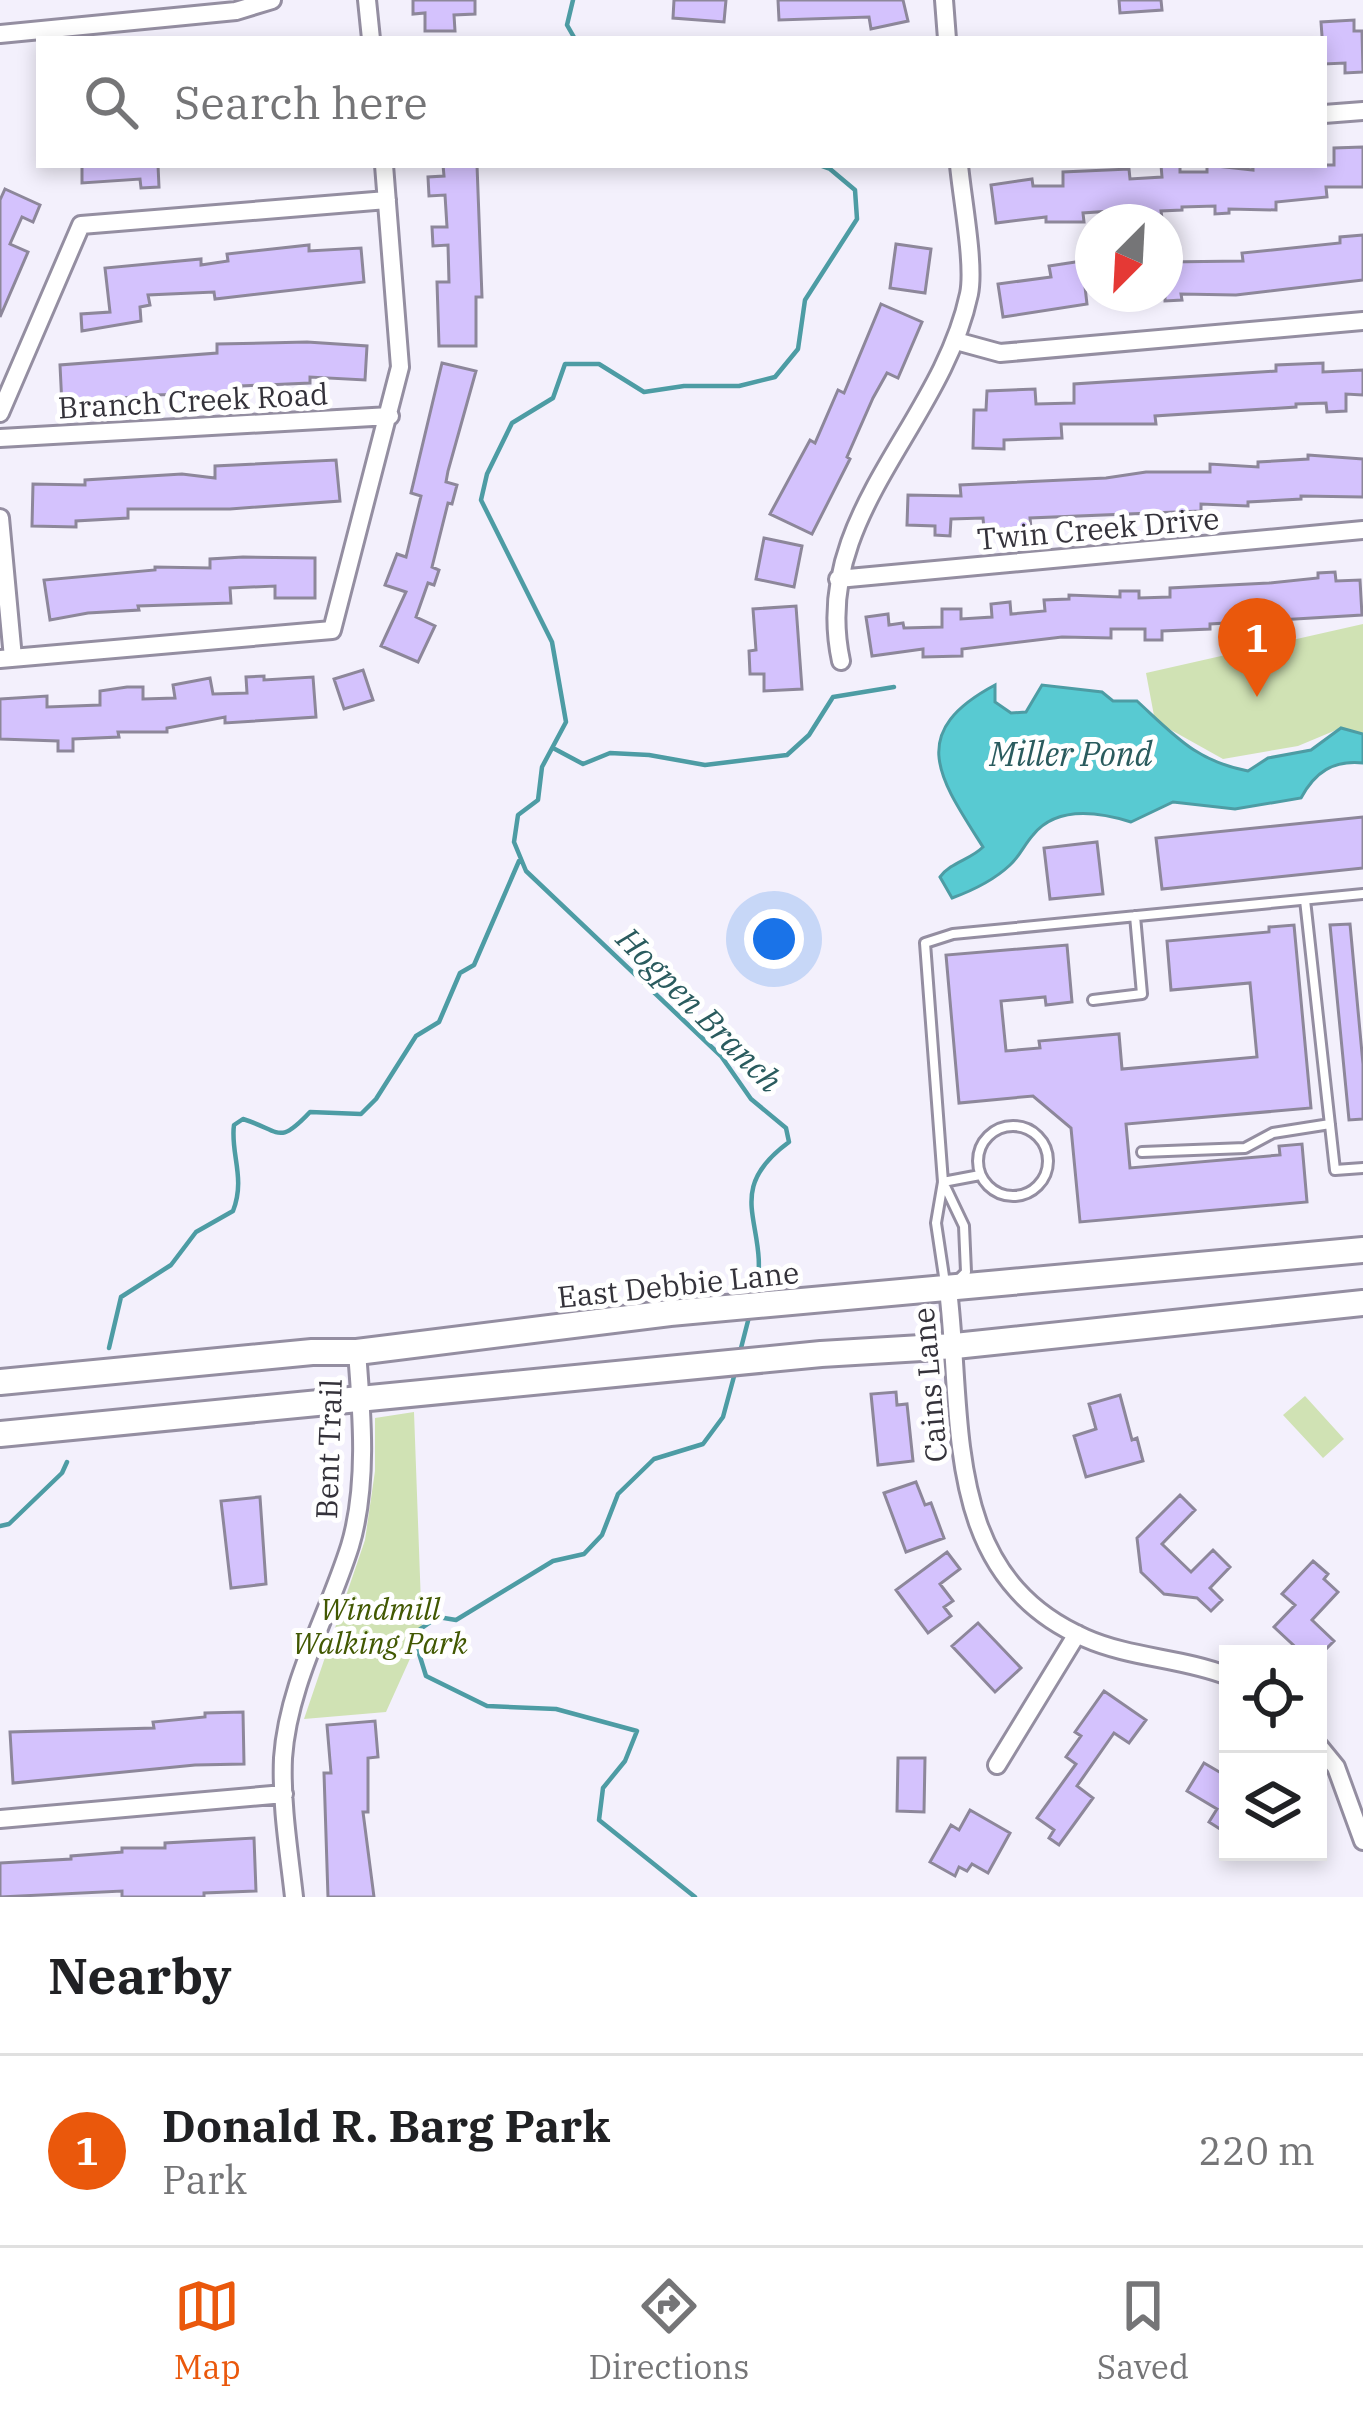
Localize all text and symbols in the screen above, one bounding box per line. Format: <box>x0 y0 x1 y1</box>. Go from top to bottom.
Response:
search box <box>36 36 1327 168</box>
icon: search <box>78 69 144 135</box>
text: Search here <box>174 73 428 131</box>
north arrow <box>1075 204 1183 312</box>
street label: Branch Creek Road <box>57 373 329 427</box>
street label: Twin Creek Drive <box>975 498 1221 558</box>
pin: 1 <box>1218 598 1296 697</box>
water label: Miller Pond <box>989 732 1154 775</box>
your location <box>744 909 804 969</box>
water label: Hogpen Branch <box>607 916 792 1101</box>
street label: East Debbie Lane <box>555 1252 801 1316</box>
street label: Cains Lane <box>903 1306 955 1464</box>
street label: Bent Trail <box>306 1378 350 1520</box>
park label: Windmill Walking Park <box>292 1589 468 1662</box>
map controls <box>1219 1645 1327 1861</box>
button: locate <box>1219 1645 1327 1753</box>
button: layers <box>1219 1753 1327 1861</box>
text: Nearby <box>48 1942 232 2008</box>
text: Donald R. Barg Park <box>162 2096 610 2154</box>
text: 1 <box>75 2125 99 2176</box>
text: 220 m <box>1199 2125 1315 2176</box>
text: Park <box>162 2154 247 2205</box>
tab: Map <box>174 2273 241 2388</box>
tab: Directions <box>588 2273 749 2388</box>
tab: Saved <box>1097 2273 1189 2388</box>

